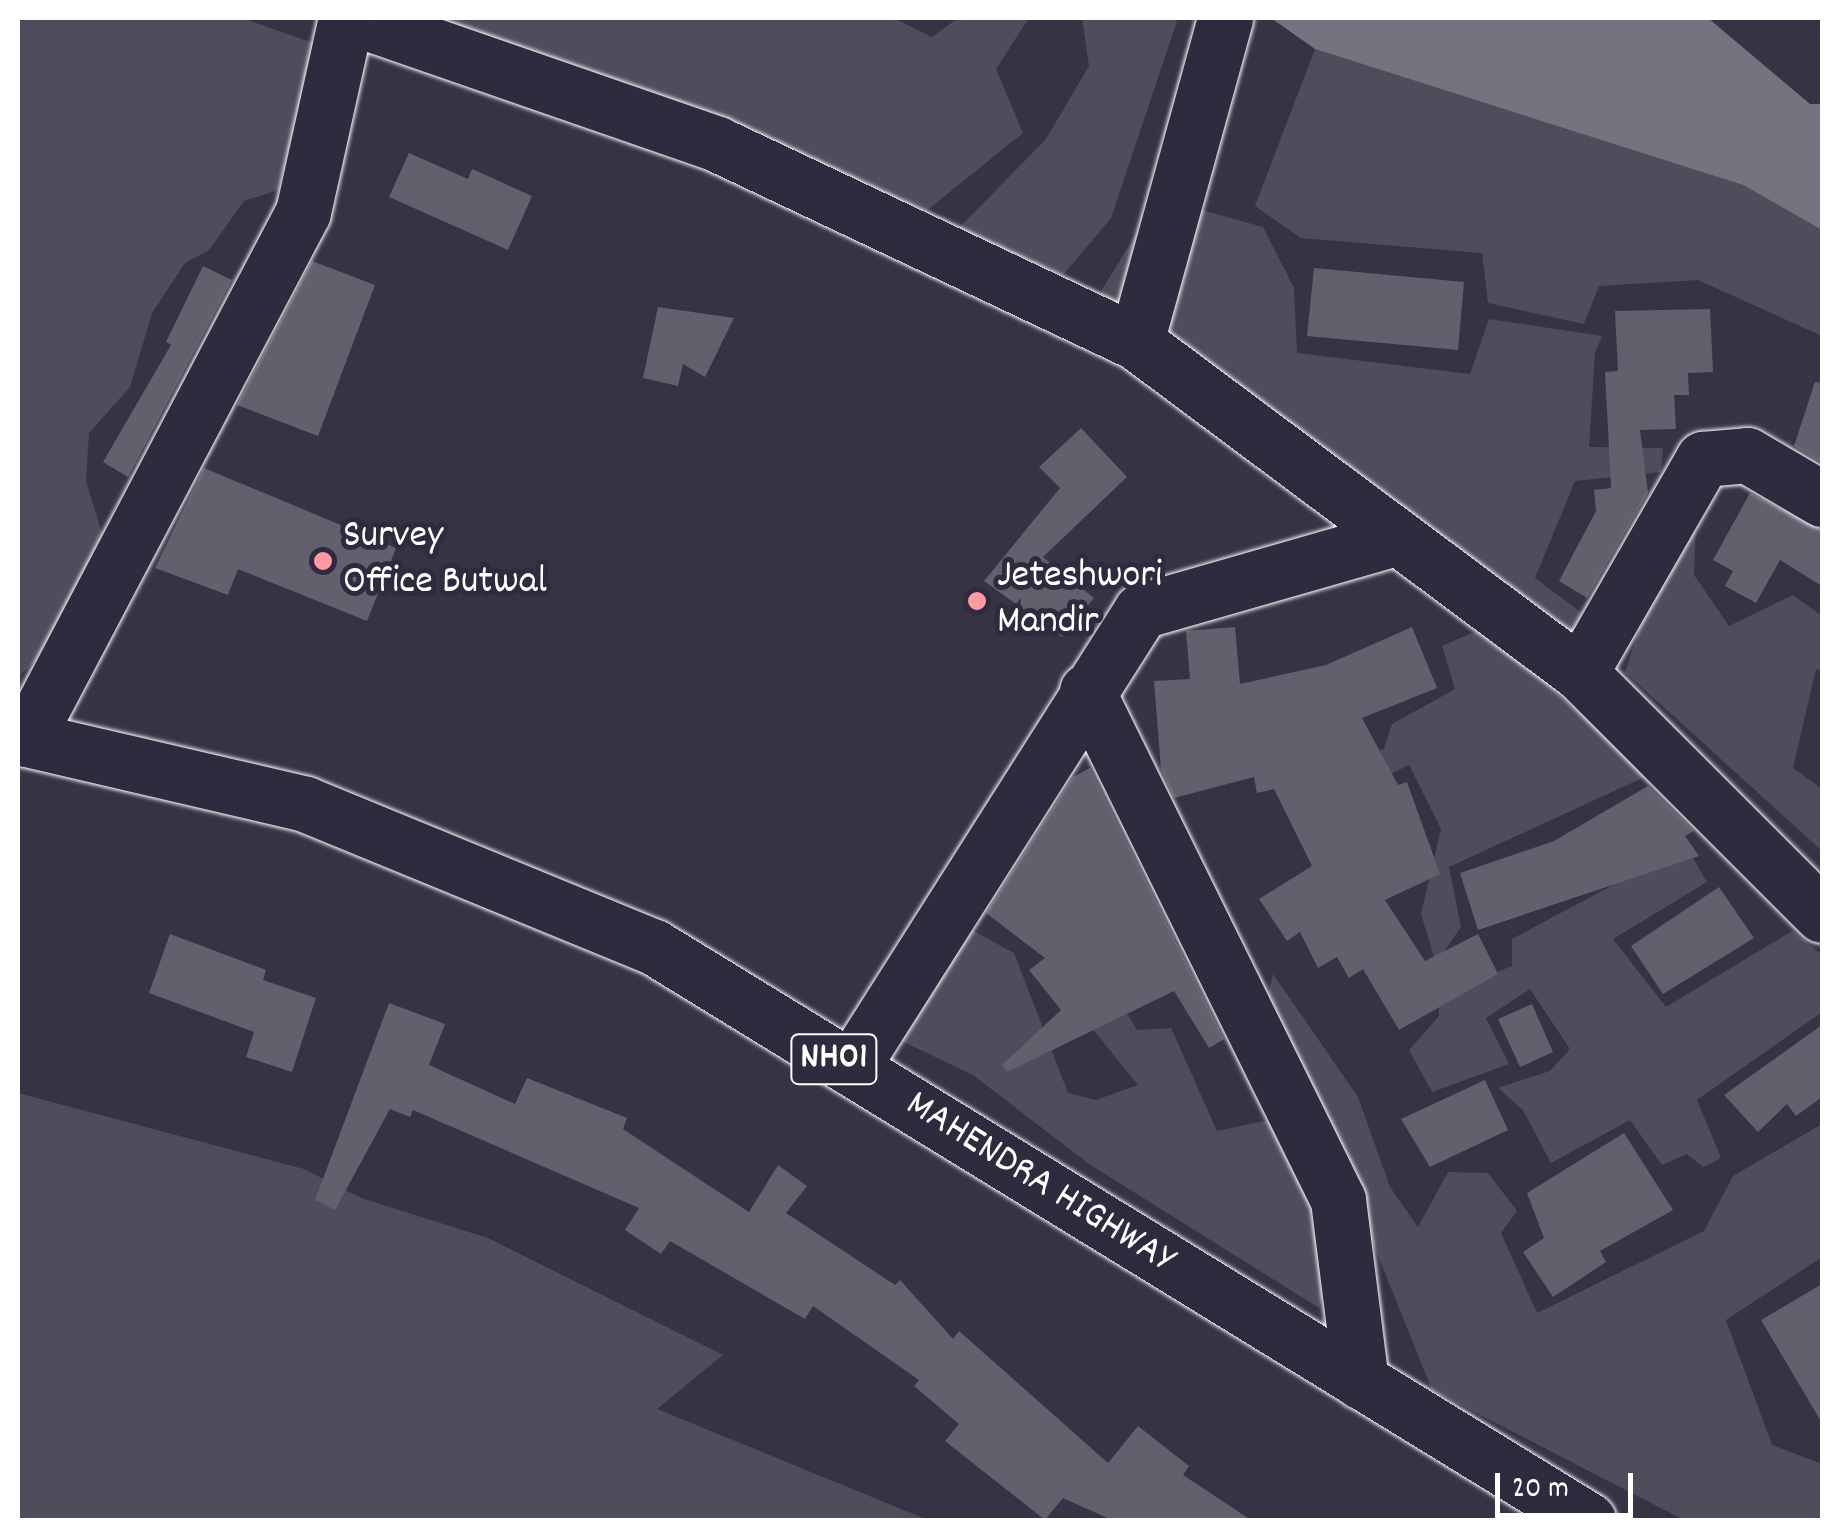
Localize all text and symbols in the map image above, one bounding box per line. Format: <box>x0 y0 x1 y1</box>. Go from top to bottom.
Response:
place label: Survey Office Butwal <box>343 514 547 608</box>
marker: Survey Office Butwal <box>312 550 334 572</box>
place label: Jeteshwori Mandir <box>997 554 1162 648</box>
marker: Jeteshwori Mandir <box>966 590 988 612</box>
road number: NH01 <box>789 1026 879 1092</box>
street label: MAHENDRA HIGHWAY <box>896 1082 1182 1286</box>
scale bar <box>1500 1453 1638 1515</box>
text: 20 m <box>1512 1469 1569 1512</box>

